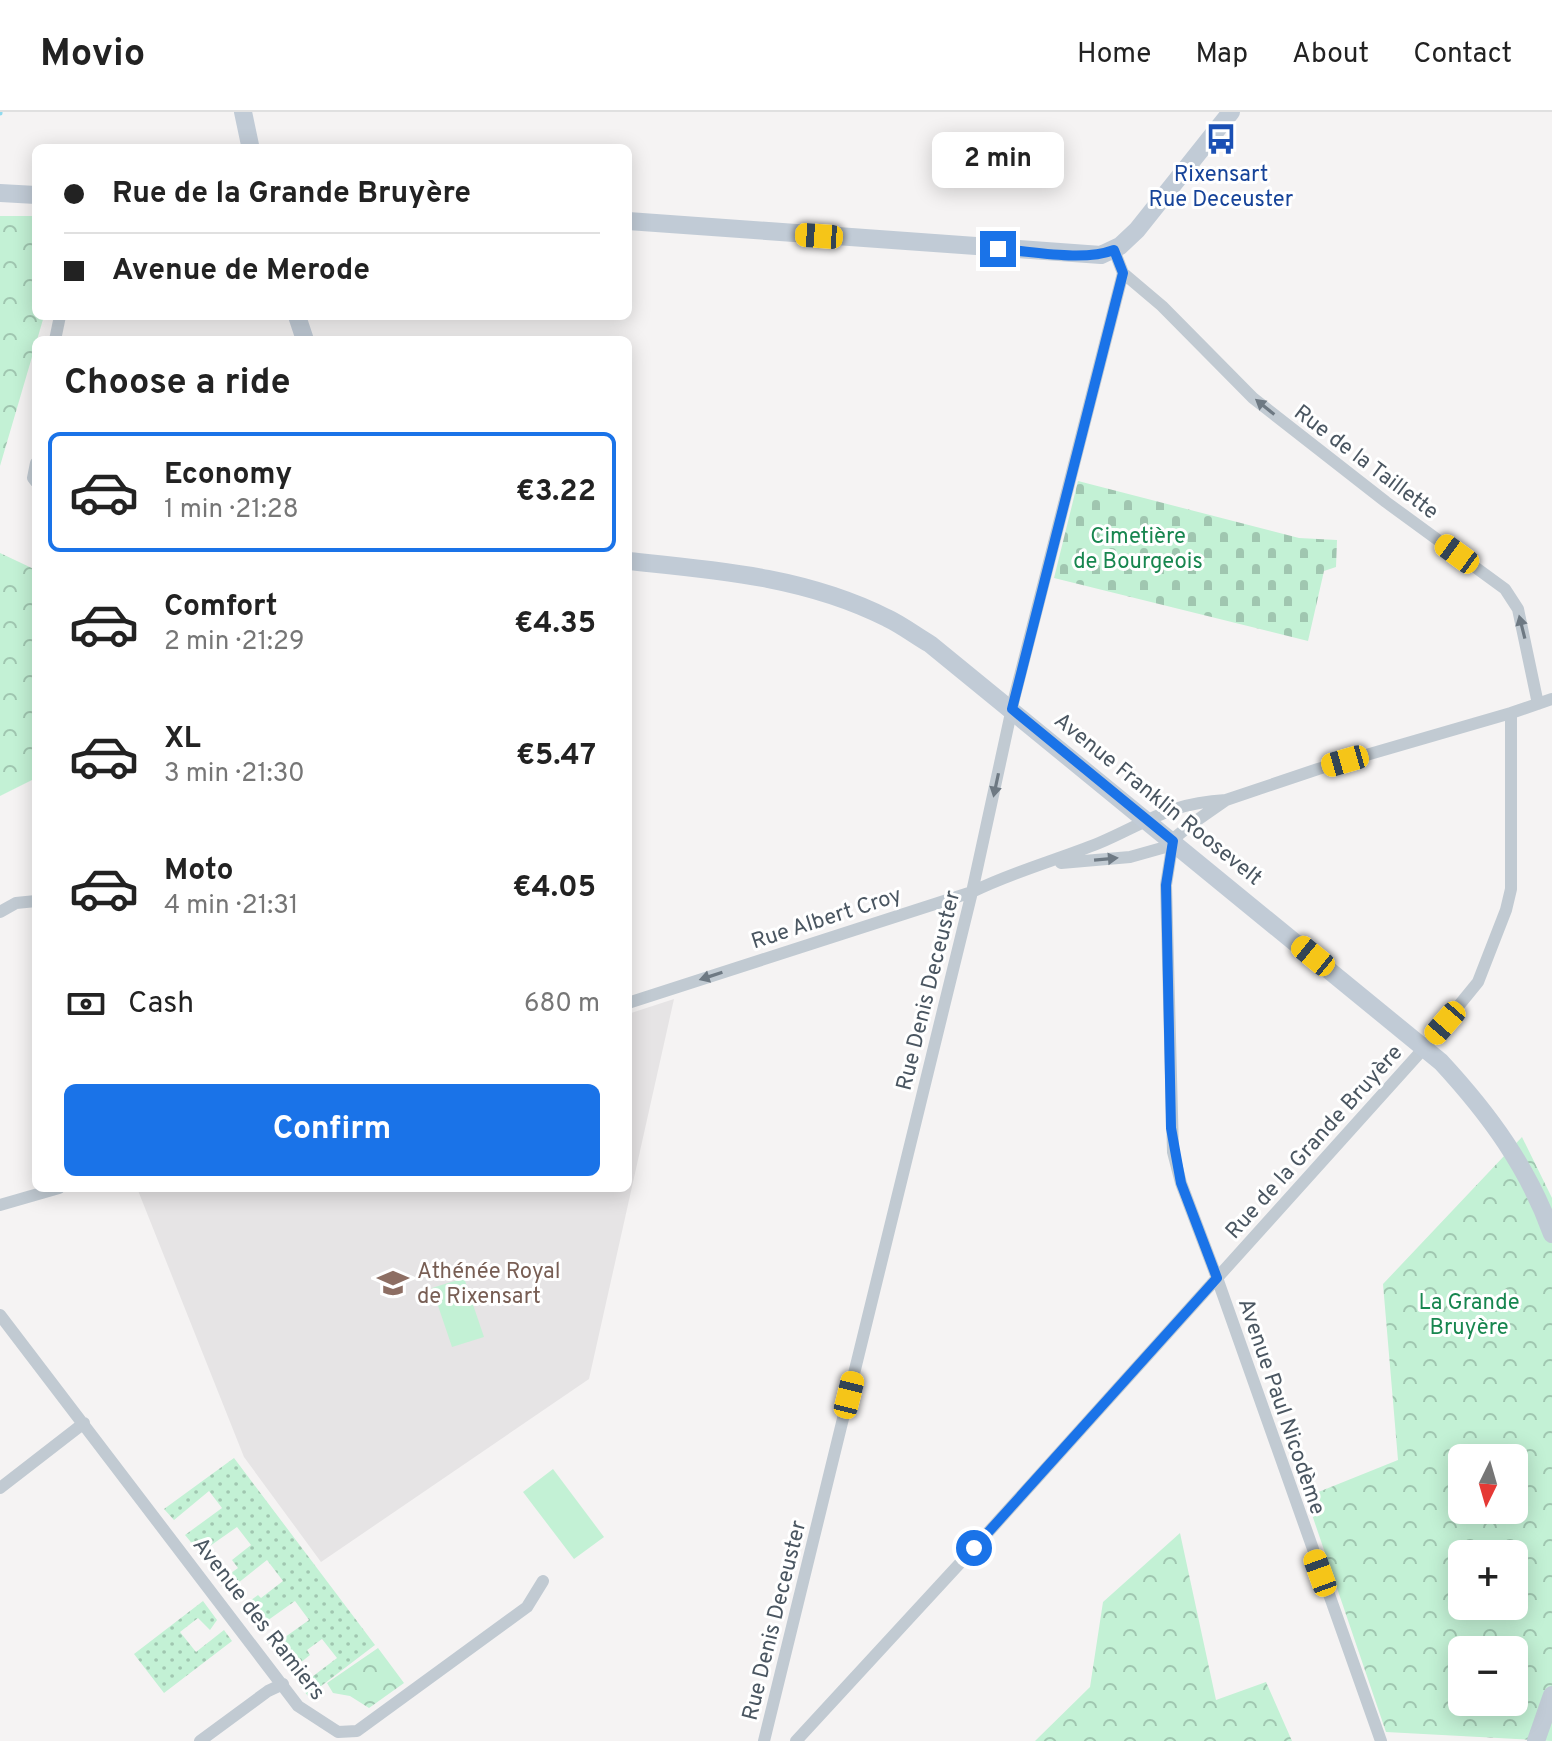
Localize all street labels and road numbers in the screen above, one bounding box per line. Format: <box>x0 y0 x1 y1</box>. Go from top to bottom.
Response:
street label: Rue de la Taillette <box>1288 400 1443 526</box>
street label: Avenue Franklin Roosevelt <box>1048 708 1267 892</box>
street label: Rue Albert Croy <box>748 882 905 956</box>
street label: Rue Denis Deceuster <box>892 887 967 1093</box>
street label: Rue de la Grande Bruyère <box>1221 1040 1409 1245</box>
street label: Avenue Paul Nicodème <box>1231 1295 1330 1519</box>
street label: Rue Denis Deceuster <box>738 1517 813 1723</box>
street label: Avenue des Ramiers <box>186 1533 330 1706</box>

